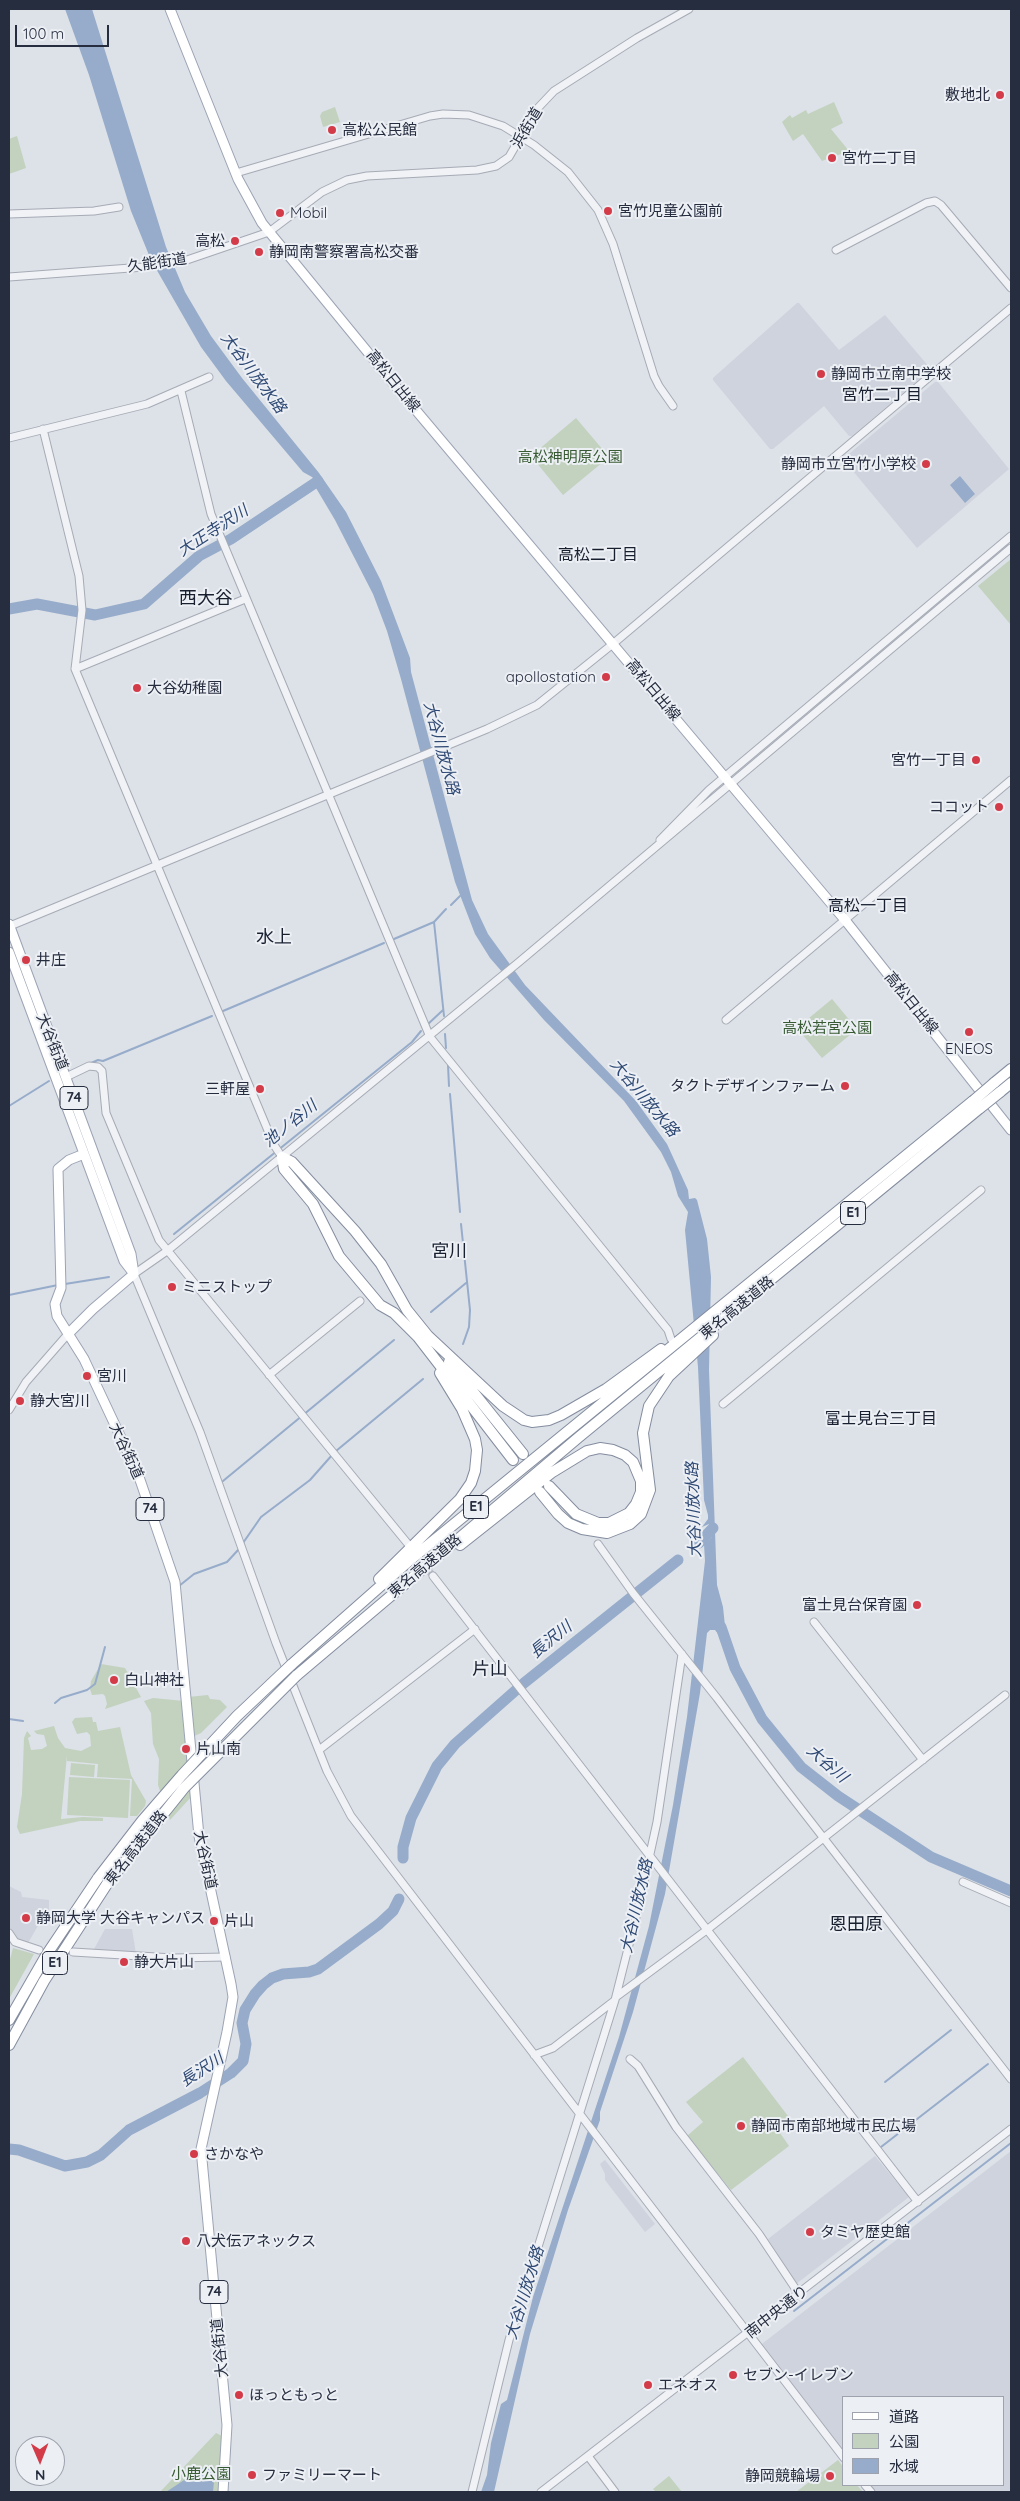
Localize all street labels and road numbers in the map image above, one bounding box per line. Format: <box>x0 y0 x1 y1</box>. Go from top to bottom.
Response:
street label: 浜街道 <box>508 104 546 152</box>
street label: 久能街道 <box>126 250 188 276</box>
street label: 高松日出線 <box>362 346 424 416</box>
street label: 高松日出線 <box>622 655 684 725</box>
street label: 高松日出線 <box>880 968 942 1038</box>
street label: 大谷街道 <box>32 1011 72 1073</box>
road number: 74 <box>60 1086 88 1110</box>
road number: E1 <box>840 1202 866 1224</box>
street label: 東名高速道路 <box>696 1273 778 1343</box>
street label: 大谷街道 <box>105 1420 147 1482</box>
road number: E1 <box>464 1495 488 1518</box>
road number: 74 <box>136 1498 164 1520</box>
street label: 東名高速道路 <box>385 1530 465 1602</box>
street label: 東名高速道路 <box>101 1807 171 1889</box>
street label: 大谷街道 <box>190 1829 220 1891</box>
road number: E1 <box>42 1952 68 1975</box>
road number: 74 <box>200 2280 228 2304</box>
street label: 南中央通り <box>742 2282 812 2342</box>
street label: 大谷街道 <box>208 2317 232 2379</box>

